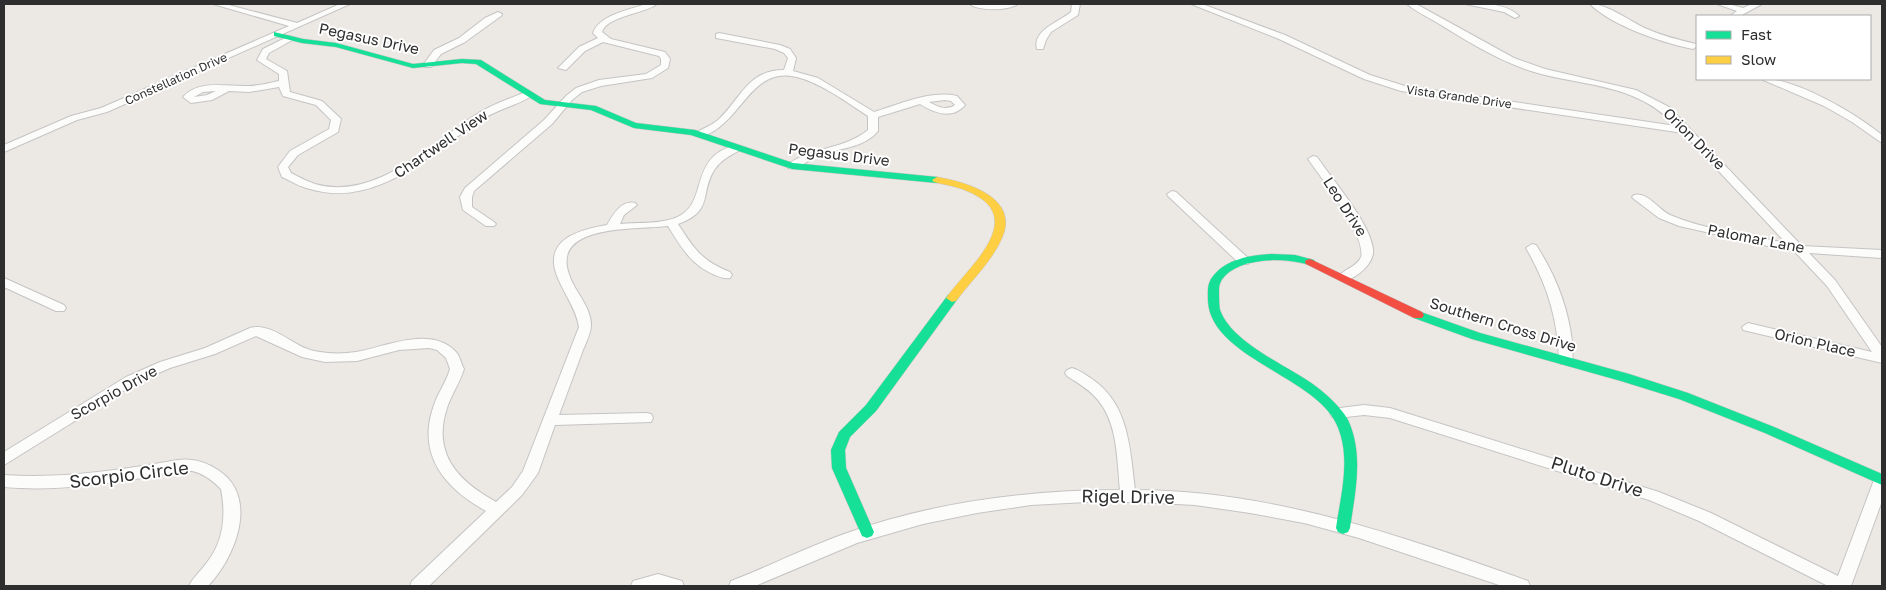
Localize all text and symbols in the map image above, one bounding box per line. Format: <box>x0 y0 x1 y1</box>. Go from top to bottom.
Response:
legend <box>1696 15 1871 80</box>
street label: Pegasus Drive <box>317 19 421 57</box>
text: Fast <box>1741 25 1772 43</box>
street label: Constellation Drive <box>122 49 229 108</box>
text: Slow <box>1741 50 1776 68</box>
street label: Vista Grande Drive <box>1405 82 1513 111</box>
street label: Orion Drive <box>1660 104 1730 173</box>
street label: Chartwell View <box>390 105 491 181</box>
street label: Pegasus Drive <box>787 139 891 169</box>
street label: Leo Drive <box>1320 173 1372 240</box>
street label: Palomar Lane <box>1706 220 1806 256</box>
street label: Southern Cross Drive <box>1428 293 1579 355</box>
street label: Orion Place <box>1773 324 1858 360</box>
street label: Scorpio Drive <box>67 361 160 423</box>
street label: Pluto Drive <box>1548 451 1646 501</box>
street label: Scorpio Circle <box>68 456 190 492</box>
street label: Rigel Drive <box>1081 484 1175 508</box>

